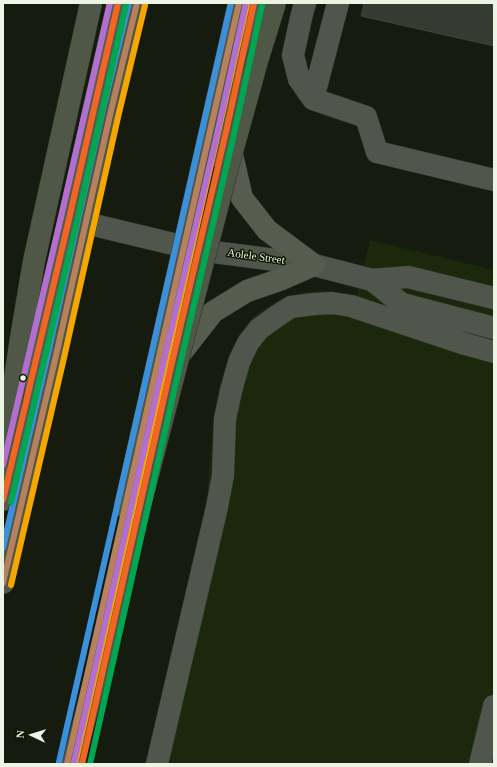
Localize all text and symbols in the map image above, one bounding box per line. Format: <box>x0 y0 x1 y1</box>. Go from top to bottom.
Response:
street label: Aolele Street <box>226 246 286 268</box>
unlabelled marker <box>18 373 28 383</box>
north arrow <box>12 715 52 755</box>
text: N <box>14 730 26 739</box>

